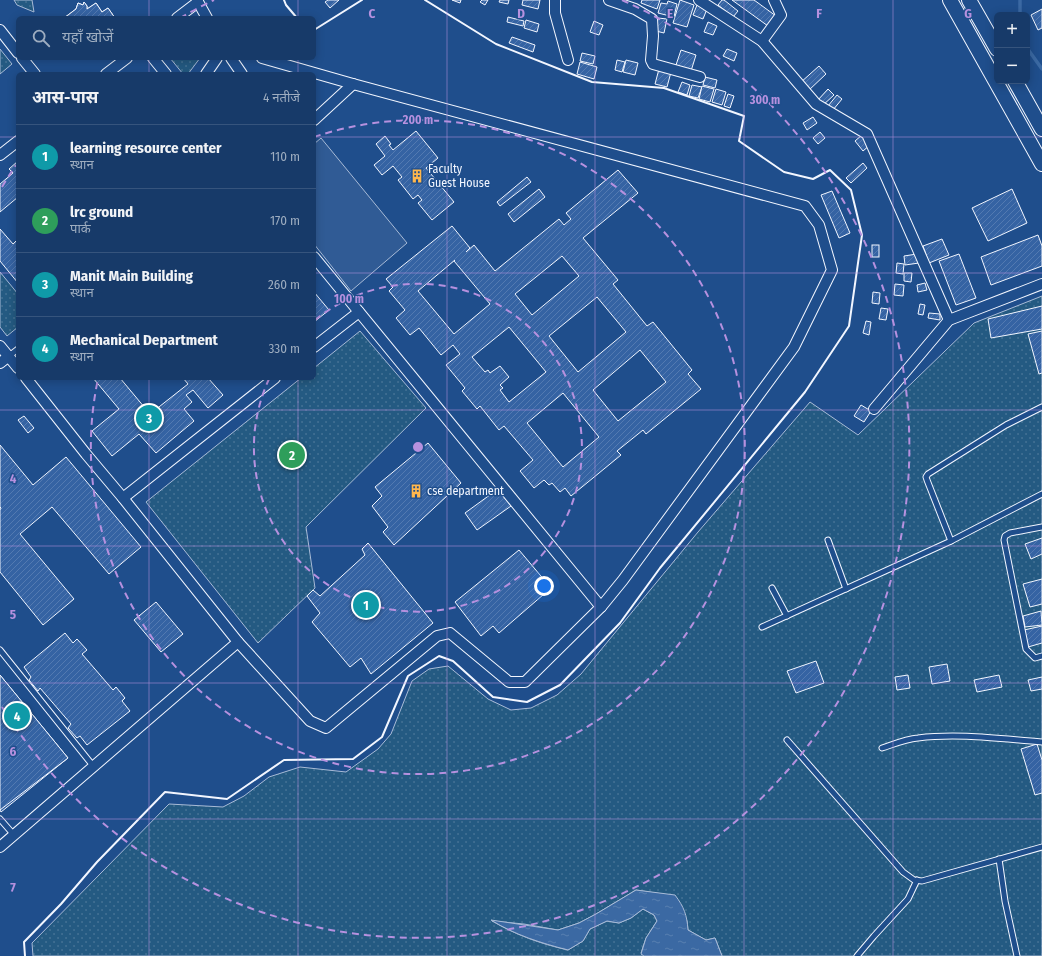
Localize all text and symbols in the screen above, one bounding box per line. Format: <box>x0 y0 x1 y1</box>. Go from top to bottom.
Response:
text: C <box>369 6 376 21</box>
text: D <box>517 6 525 21</box>
text: E <box>667 6 673 21</box>
text: F <box>816 6 822 21</box>
text: G <box>964 6 972 21</box>
map controls <box>994 12 1030 84</box>
button: + <box>994 12 1030 48</box>
search box <box>16 16 316 60</box>
icon: search <box>30 27 52 49</box>
text: यहाँ खोजें <box>62 28 113 46</box>
button: − <box>994 48 1030 84</box>
text: आस-पास <box>32 87 98 108</box>
text: 4 नतीजे <box>263 90 300 105</box>
text: 300 m <box>749 93 780 107</box>
text: 200 m <box>402 113 433 127</box>
text: learning resource center <box>70 139 222 157</box>
text: 1 <box>42 149 48 164</box>
text: 110 m <box>270 149 300 164</box>
text: स्थान <box>70 157 94 172</box>
place label: Faculty Guest House <box>428 162 490 190</box>
building icon: Faculty Guest House <box>409 168 425 184</box>
text: lrc ground <box>70 203 133 221</box>
text: 2 <box>42 213 48 228</box>
text: 170 m <box>270 213 300 228</box>
text: पार्क <box>70 221 91 236</box>
text: Manit Main Building <box>70 267 193 285</box>
text: 3 <box>42 277 48 292</box>
text: 260 m <box>268 277 300 292</box>
text: स्थान <box>70 285 94 300</box>
text: 100 m <box>334 292 364 306</box>
text: Mechanical Department <box>70 331 218 349</box>
text: 4 <box>42 341 48 356</box>
text: 330 m <box>268 341 300 356</box>
text: स्थान <box>70 349 94 364</box>
pin: 3 <box>136 403 162 433</box>
pin: 2 <box>279 440 305 470</box>
centre of rings <box>411 440 425 454</box>
text: 4 <box>10 471 17 486</box>
building icon: cse department <box>408 483 424 499</box>
place label: cse department <box>427 484 504 498</box>
your location <box>534 576 554 596</box>
pin: 1 <box>353 590 379 620</box>
text: 5 <box>10 607 16 622</box>
pin: 4 <box>4 701 30 731</box>
text: 6 <box>10 744 17 759</box>
text: 7 <box>10 880 16 895</box>

